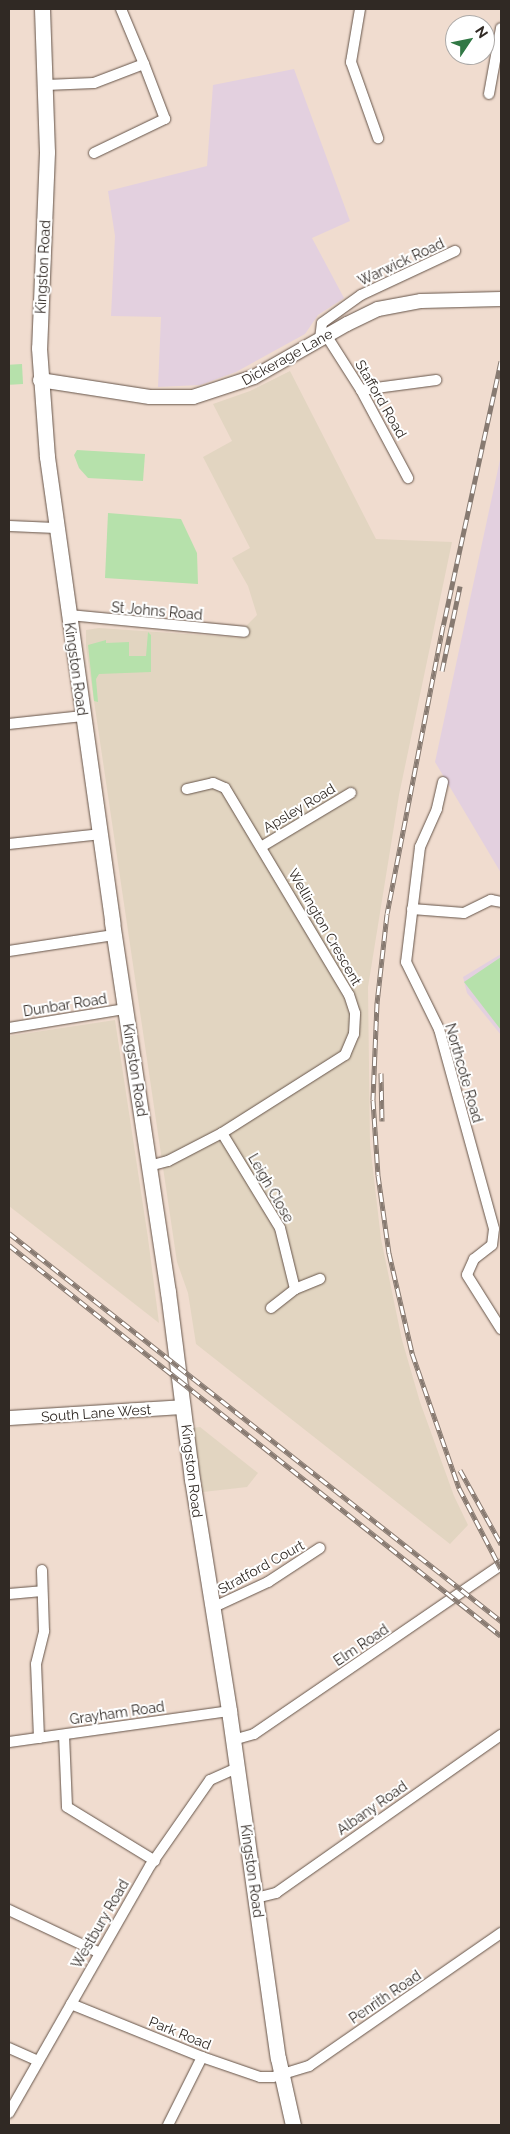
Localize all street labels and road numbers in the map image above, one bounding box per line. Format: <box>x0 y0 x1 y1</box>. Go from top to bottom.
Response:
street label: Kingston Road <box>32 220 54 314</box>
street label: Warwick Road <box>355 235 447 289</box>
street label: Dickerage Lane <box>239 325 335 389</box>
street label: Stafford Road <box>352 357 410 441</box>
street label: St Johns Road <box>111 599 203 623</box>
street label: Kingston Road <box>61 621 91 717</box>
street label: Apsley Road <box>260 780 338 836</box>
street label: Wellington Crescent <box>285 866 365 988</box>
street label: Dunbar Road <box>22 990 108 1020</box>
street label: Northcote Road <box>442 1021 486 1125</box>
street label: Kingston Road <box>119 1022 151 1118</box>
street label: Leigh Close <box>245 1151 297 1225</box>
street label: South Lane West <box>40 1401 152 1425</box>
street label: Kingston Road <box>178 1423 206 1519</box>
street label: Stratford Court <box>215 1536 307 1598</box>
street label: Elm Road <box>330 1621 392 1669</box>
street label: Grayham Road <box>68 1698 166 1728</box>
street label: Albany Road <box>333 1778 411 1838</box>
street label: Kingston Road <box>237 1823 267 1919</box>
street label: Westbury Road <box>68 1877 132 1971</box>
street label: Penrith Road <box>346 1967 424 2027</box>
street label: Park Road <box>146 2013 214 2053</box>

